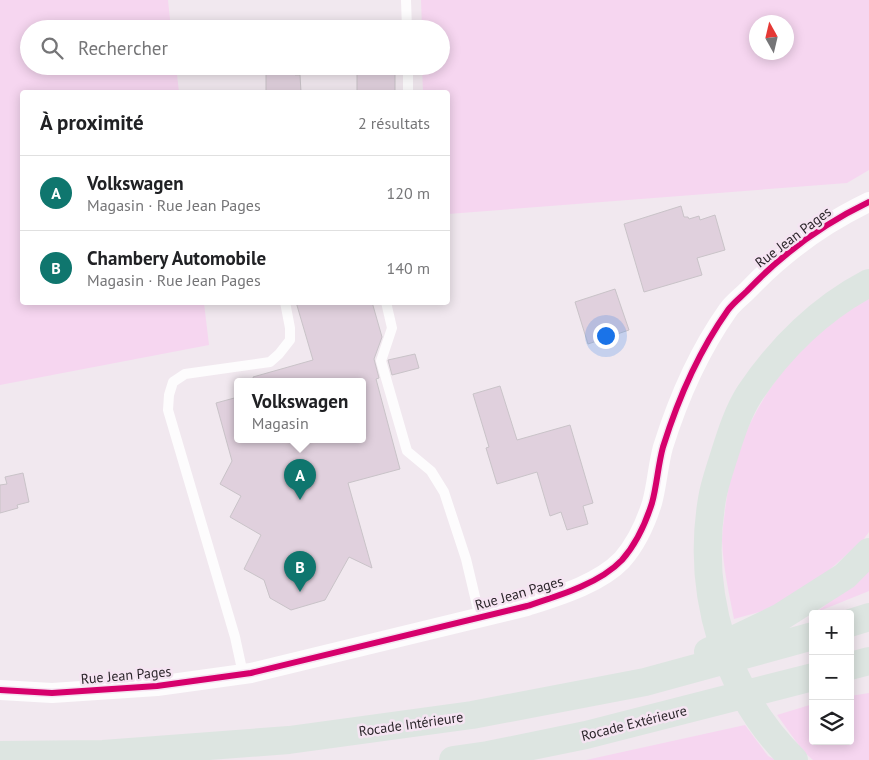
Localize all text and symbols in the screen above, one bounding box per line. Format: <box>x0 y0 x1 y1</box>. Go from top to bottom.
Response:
north arrow <box>749 15 794 60</box>
search box <box>20 20 450 75</box>
icon: search <box>38 34 66 62</box>
text: Rechercher <box>78 36 168 60</box>
text: À proximité <box>40 109 144 136</box>
text: 2 résultats <box>358 113 430 133</box>
text: Volkswagen <box>87 171 183 195</box>
text: A <box>51 183 61 203</box>
text: 120 m <box>387 183 430 203</box>
text: Magasin · Rue Jean Pages <box>87 195 261 215</box>
street label: Rue Jean Pages <box>751 202 835 272</box>
text: Chambery Automobile <box>87 246 266 270</box>
text: B <box>51 258 61 278</box>
text: 140 m <box>387 258 430 278</box>
text: Magasin · Rue Jean Pages <box>87 270 261 290</box>
your location <box>593 323 619 349</box>
popup <box>234 378 366 443</box>
text: Volkswagen <box>252 389 348 413</box>
text: Magasin <box>252 413 309 433</box>
pin: A <box>284 459 316 500</box>
pin: B <box>284 551 316 592</box>
street label: Rue Jean Pages <box>473 572 565 614</box>
map controls <box>809 610 854 745</box>
button: + <box>809 610 854 655</box>
button: − <box>809 655 854 700</box>
street label: Rue Jean Pages <box>80 662 172 688</box>
button: layers <box>809 700 854 745</box>
street label: Rocade Extérieure <box>579 701 689 745</box>
street label: Rocade Intérieure <box>358 708 464 740</box>

